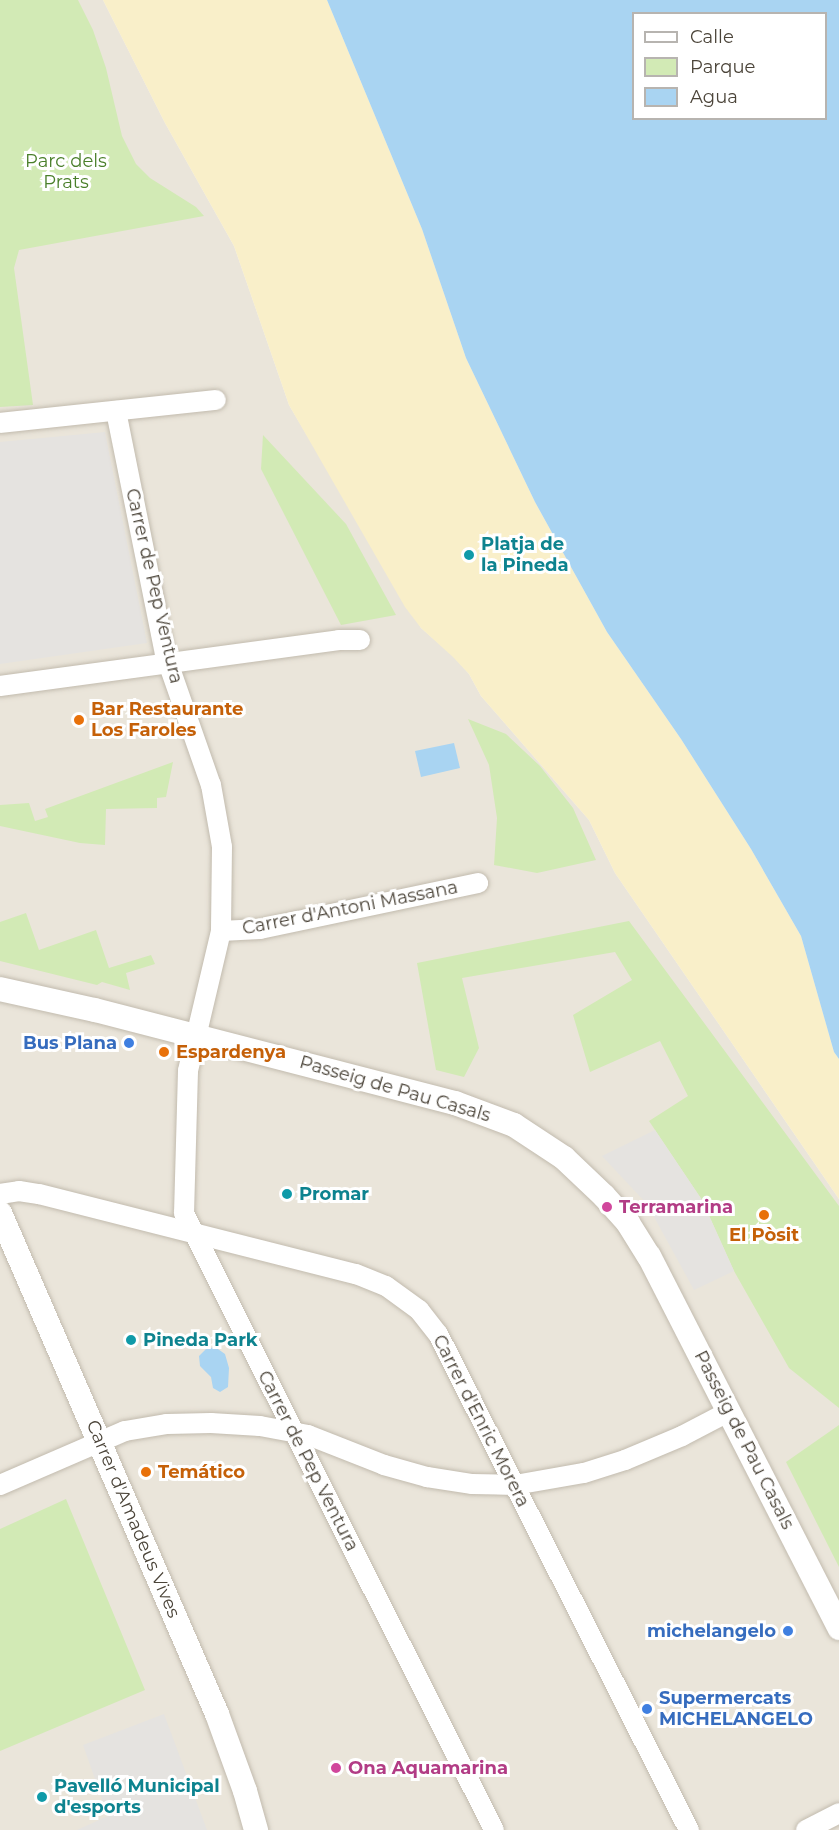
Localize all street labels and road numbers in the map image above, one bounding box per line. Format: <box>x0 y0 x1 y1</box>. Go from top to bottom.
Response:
street label: Carrer de Pep Ventura <box>121 486 187 686</box>
street label: Carrer d'Antoni Massana <box>240 877 460 939</box>
street label: Passeig de Pau Casals <box>297 1051 493 1127</box>
street label: Carrer d'Enric Morera <box>428 1331 534 1511</box>
street label: Passeig de Pau Casals <box>689 1347 799 1533</box>
street label: Carrer de Pep Ventura <box>253 1367 363 1555</box>
street label: Carrer d'Amadeus Vives <box>82 1417 184 1621</box>

